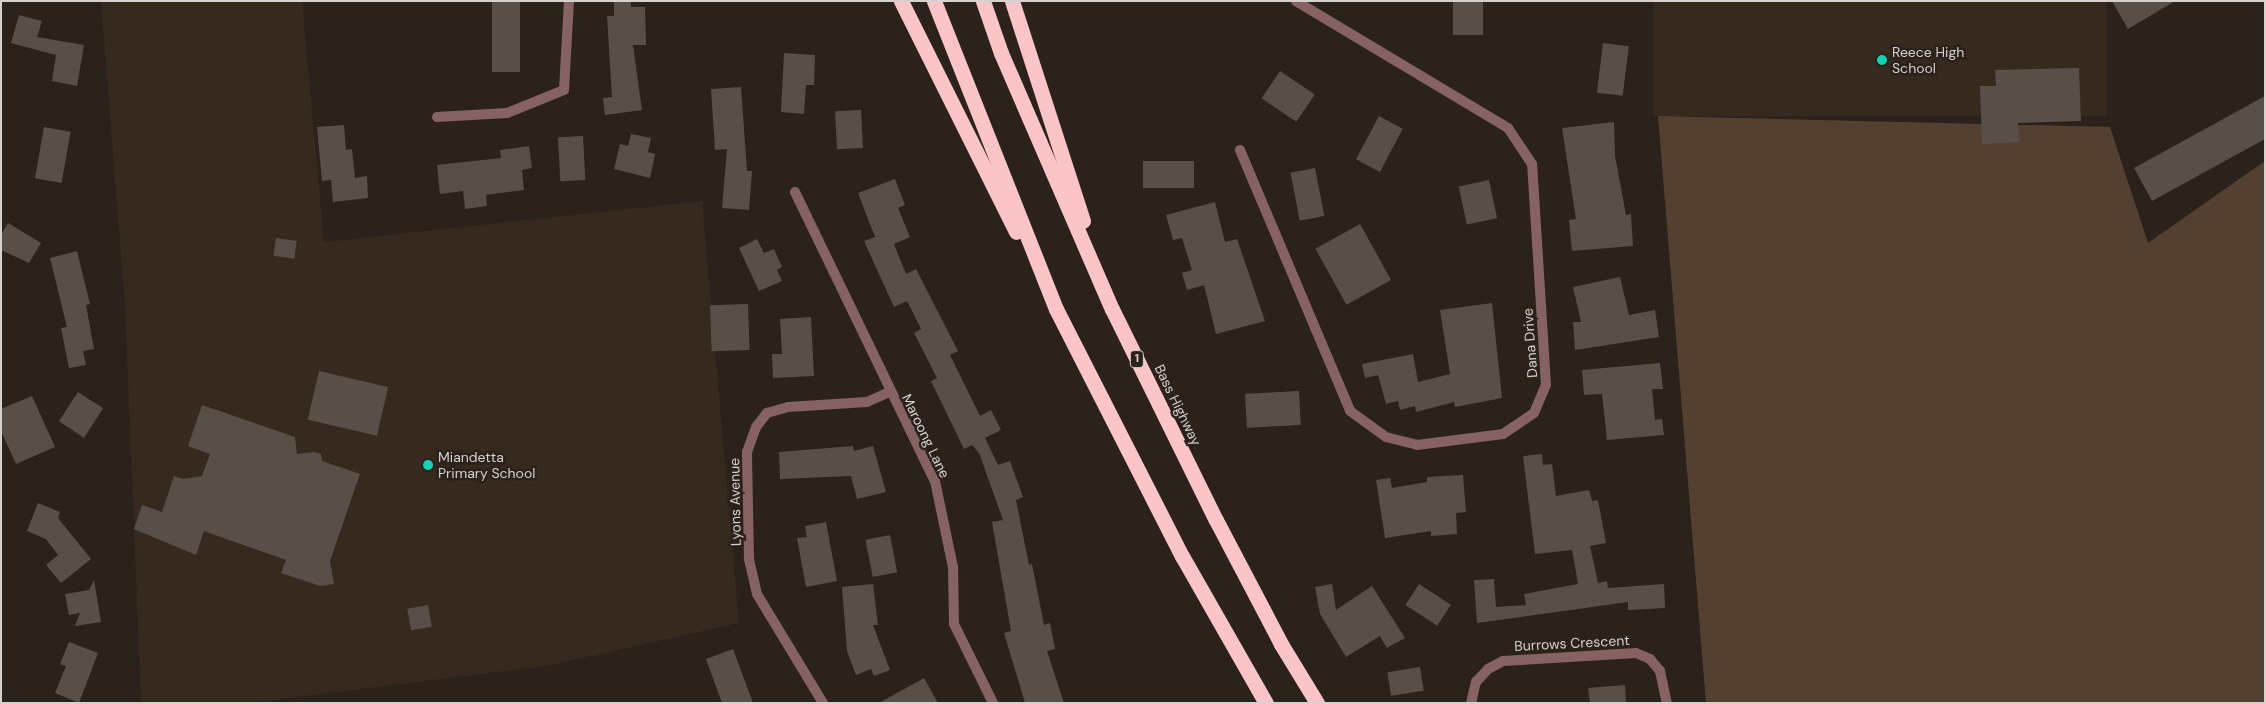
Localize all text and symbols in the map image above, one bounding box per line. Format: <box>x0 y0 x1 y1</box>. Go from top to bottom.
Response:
place label: Reece High School <box>1892 44 1964 76</box>
marker: Reece High School <box>1876 54 1888 66</box>
street label: Dana Drive <box>1519 308 1541 378</box>
road number: 1 <box>1130 349 1144 368</box>
street label: Bass Highway <box>1151 362 1205 448</box>
street label: Maroong Lane <box>898 391 954 481</box>
place label: Miandetta Primary School <box>438 449 535 482</box>
street label: Lyons Avenue <box>726 458 744 546</box>
marker: Miandetta Primary School <box>422 459 434 471</box>
street label: Burrows Crescent <box>1514 632 1630 654</box>

